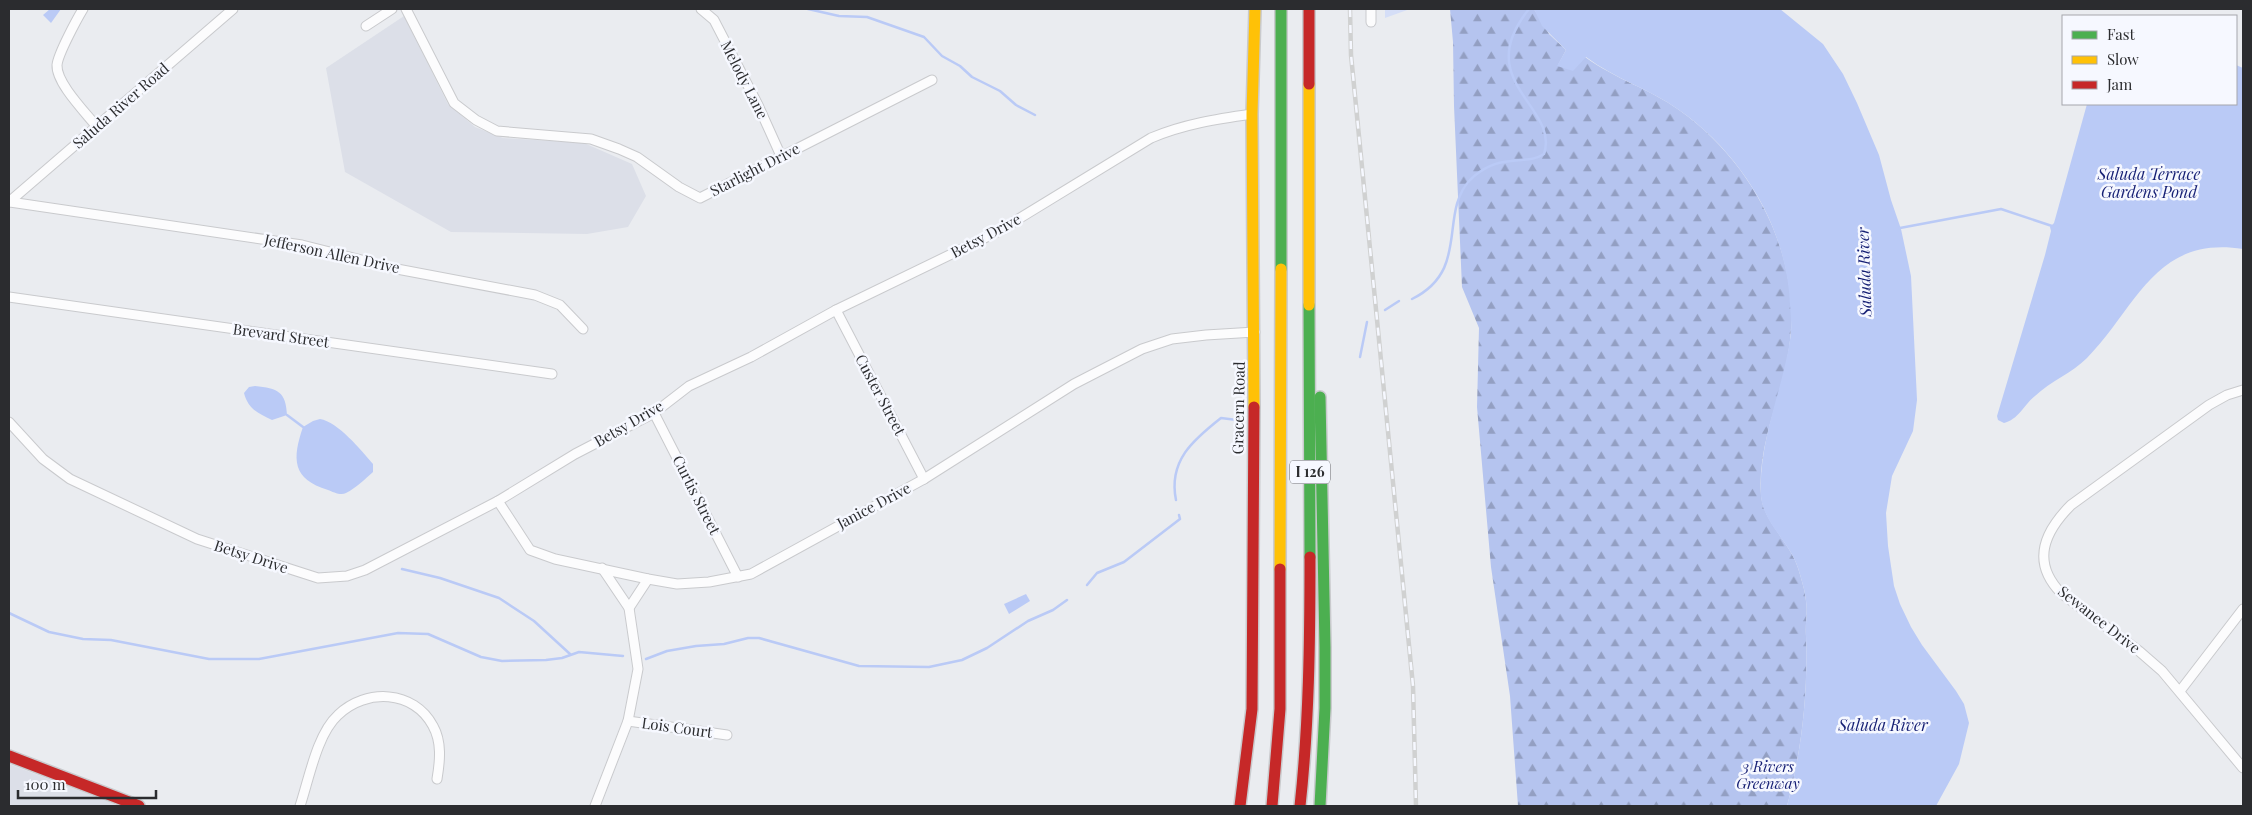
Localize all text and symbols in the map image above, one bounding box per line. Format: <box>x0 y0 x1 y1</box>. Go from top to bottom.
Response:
legend <box>2062 15 2237 105</box>
text: Fast <box>2107 24 2136 44</box>
street label: Melody Lane <box>717 37 773 122</box>
text: Slow <box>2107 49 2139 69</box>
street label: Saluda River Road <box>68 58 173 153</box>
text: Jam <box>2106 74 2133 94</box>
street label: Starlight Drive <box>706 138 803 200</box>
water label: Saluda Terrace Gardens Pond <box>2097 163 2201 202</box>
street label: Betsy Drive <box>947 208 1024 262</box>
water label: Saluda River <box>1851 226 1876 318</box>
street label: Jefferson Allen Drive <box>262 229 402 277</box>
street label: Brevard Street <box>232 318 331 352</box>
street label: Custer Street <box>851 351 911 439</box>
street label: Gracern Road <box>1227 361 1249 455</box>
street label: Betsy Drive <box>590 395 667 451</box>
street label: Curtis Street <box>668 452 726 538</box>
road number: I 126 <box>1290 461 1330 484</box>
street label: Janice Drive <box>832 477 914 533</box>
street label: Betsy Drive <box>212 535 291 577</box>
street label: Sewanee Drive <box>2054 581 2145 658</box>
street label: Lois Court <box>641 712 714 742</box>
water label: Saluda River <box>1837 714 1929 735</box>
park label: 3 Rivers Greenway <box>1736 756 1800 793</box>
scale bar <box>18 768 155 800</box>
text: 100 m <box>25 774 66 794</box>

